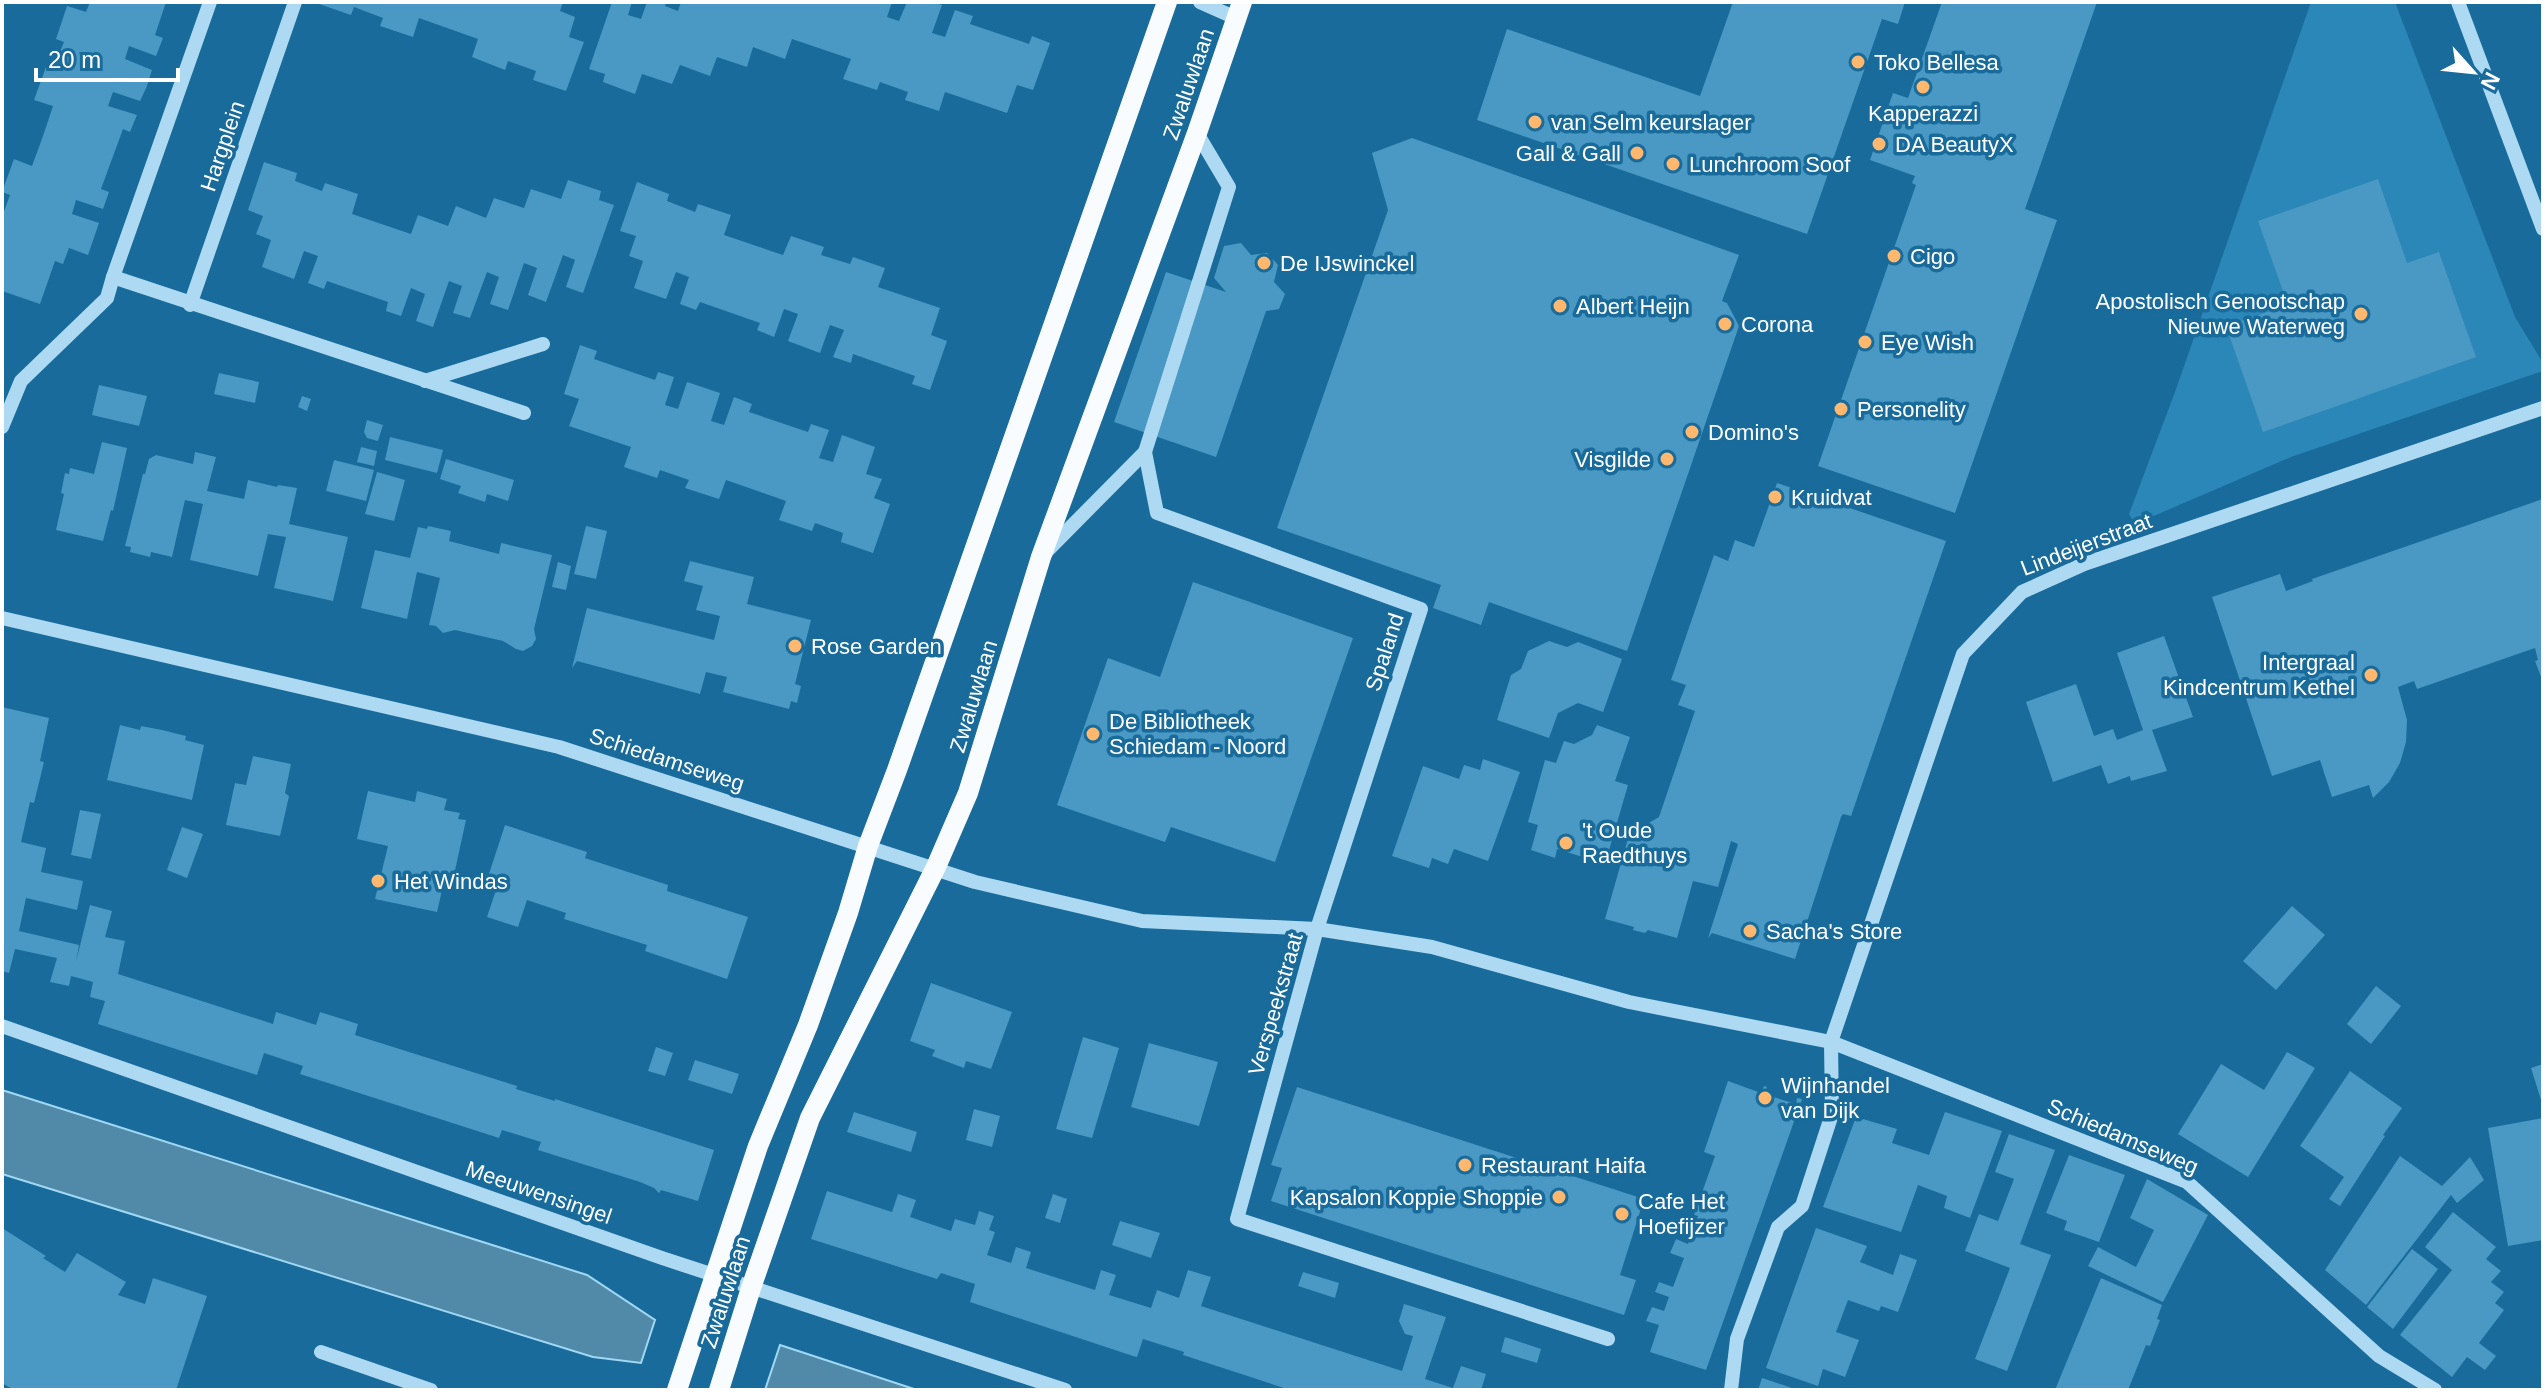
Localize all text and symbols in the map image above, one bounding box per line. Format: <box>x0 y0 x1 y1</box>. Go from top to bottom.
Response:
street label: Zwaluwlaan <box>1158 25 1219 143</box>
scale bar <box>36 32 178 82</box>
north arrow <box>2433 32 2513 112</box>
text: 20 m <box>48 46 101 73</box>
place label: Toko Bellesa <box>1874 50 2000 75</box>
marker: Toko Bellesa <box>1849 53 1867 71</box>
text: N <box>2476 68 2505 94</box>
marker: Kapperazzi <box>1914 78 1932 96</box>
street label: Hargplein <box>195 98 250 195</box>
place label: Kapperazzi <box>1868 101 1978 126</box>
place label: van Selm keurslager <box>1551 110 1752 135</box>
marker: van Selm keurslager <box>1526 113 1544 131</box>
place label: DA BeautyX <box>1895 132 2014 157</box>
marker: DA BeautyX <box>1870 135 1888 153</box>
place label: Gall & Gall <box>1516 141 1621 166</box>
marker: Gall & Gall <box>1628 144 1646 162</box>
place label: Lunchroom Soof <box>1689 152 1851 177</box>
marker: Lunchroom Soof <box>1664 155 1682 173</box>
place label: Cigo <box>1910 244 1955 269</box>
marker: Cigo <box>1885 247 1903 265</box>
place label: De IJswinckel <box>1280 251 1414 276</box>
marker: De IJswinckel <box>1255 254 1273 272</box>
place label: Apostolisch Genootschap Nieuwe Waterweg <box>2096 289 2345 339</box>
place label: Albert Heijn <box>1576 294 1690 319</box>
marker: Albert Heijn <box>1551 297 1569 315</box>
marker: Apostolisch Genootschap Nieuwe Waterweg <box>2352 305 2370 323</box>
place label: Corona <box>1741 312 1814 337</box>
marker: Corona <box>1716 315 1734 333</box>
place label: Eye Wish <box>1881 330 1974 355</box>
marker: Eye Wish <box>1856 333 1874 351</box>
place label: Personelity <box>1857 397 1966 422</box>
marker: Personelity <box>1832 400 1850 418</box>
place label: Domino's <box>1708 420 1799 445</box>
marker: Domino's <box>1683 423 1701 441</box>
place label: Visgilde <box>1574 447 1651 472</box>
marker: Visgilde <box>1658 450 1676 468</box>
place label: Kruidvat <box>1791 485 1872 510</box>
marker: Kruidvat <box>1766 488 1784 506</box>
street label: Lindeijerstraat <box>2017 508 2155 581</box>
street label: Spaland <box>1360 610 1409 694</box>
place label: Rose Garden <box>811 634 942 659</box>
marker: Rose Garden <box>786 637 804 655</box>
street label: Zwaluwlaan <box>945 637 1002 755</box>
place label: Intergraal Kindcentrum Kethel <box>2163 650 2355 700</box>
marker: Intergraal Kindcentrum Kethel <box>2362 666 2380 684</box>
place label: De Bibliotheek Schiedam - Noord <box>1109 709 1286 759</box>
street label: Schiedamseweg <box>586 723 747 796</box>
marker: De Bibliotheek Schiedam - Noord <box>1084 725 1102 743</box>
place label: 't Oude Raedthuys <box>1582 818 1687 868</box>
marker: 't Oude Raedthuys <box>1557 834 1575 852</box>
place label: Het Windas <box>394 869 508 894</box>
marker: Het Windas <box>369 872 387 890</box>
place label: Sacha's Store <box>1766 919 1902 944</box>
marker: Sacha's Store <box>1741 922 1759 940</box>
street label: Verspeekstraat <box>1243 930 1308 1078</box>
place label: Wijnhandel van Dijk <box>1781 1073 1890 1123</box>
marker: Wijnhandel van Dijk <box>1756 1089 1774 1107</box>
street label: Schiedamseweg <box>2044 1093 2202 1180</box>
place label: Restaurant Haifa <box>1481 1153 1647 1178</box>
street label: Meeuwensingel <box>462 1156 615 1229</box>
marker: Restaurant Haifa <box>1456 1156 1474 1174</box>
place label: Kapsalon Koppie Shoppie <box>1290 1185 1543 1210</box>
marker: Kapsalon Koppie Shoppie <box>1550 1188 1568 1206</box>
place label: Cafe Het Hoefijzer <box>1638 1189 1725 1239</box>
marker: Cafe Het Hoefijzer <box>1613 1205 1631 1223</box>
street label: Zwaluwlaan <box>696 1233 755 1351</box>

